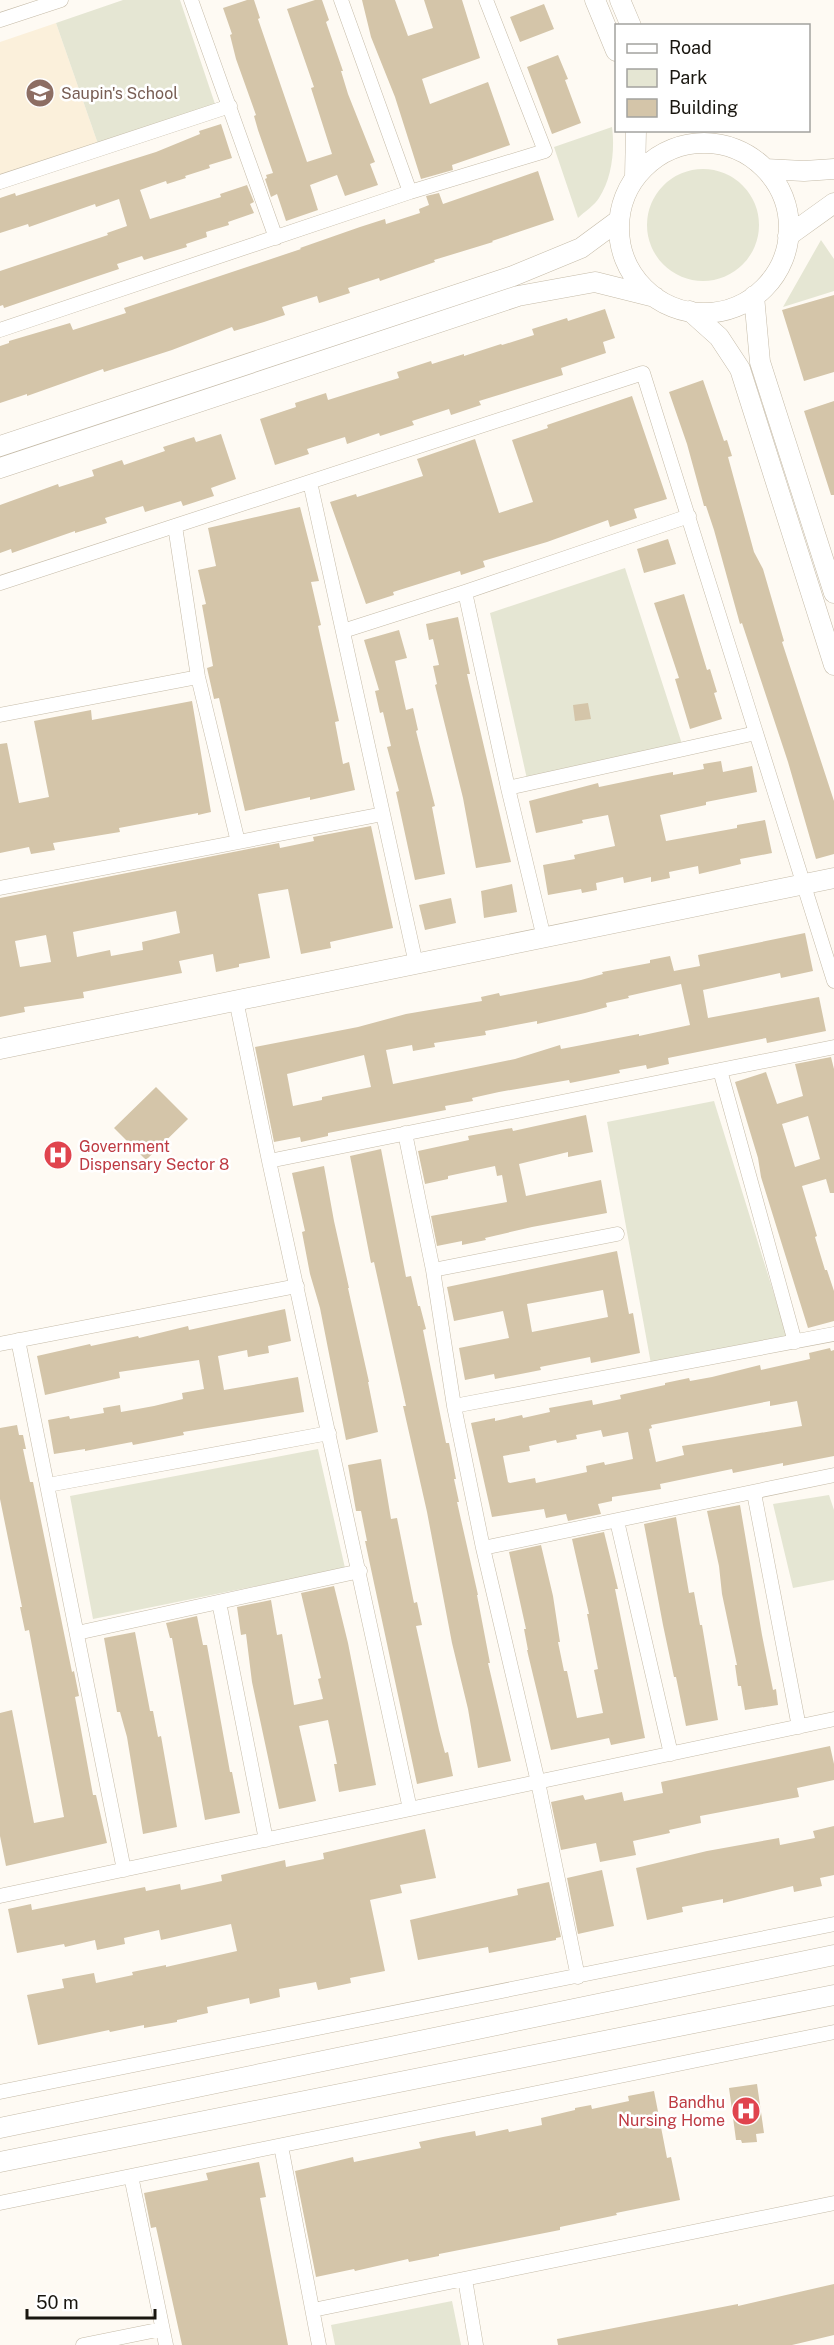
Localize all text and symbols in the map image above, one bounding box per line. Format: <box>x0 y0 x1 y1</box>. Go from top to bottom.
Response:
legend <box>615 24 810 132</box>
text: Road <box>669 37 712 58</box>
text: Park <box>669 67 707 88</box>
school or university icon: Saupin's School <box>24 77 56 109</box>
place label: Saupin's School <box>61 84 178 103</box>
text: Building <box>669 97 738 118</box>
place label: Government Dispensary Sector 8 <box>79 1137 229 1174</box>
hospital icon: Government Dispensary Sector 8 <box>42 1139 74 1171</box>
place label: Bandhu Nursing Home <box>618 2093 725 2130</box>
hospital icon: Bandhu Nursing Home <box>730 2095 762 2127</box>
scale bar <box>27 2282 154 2320</box>
text: 50 m <box>36 2292 79 2313</box>

